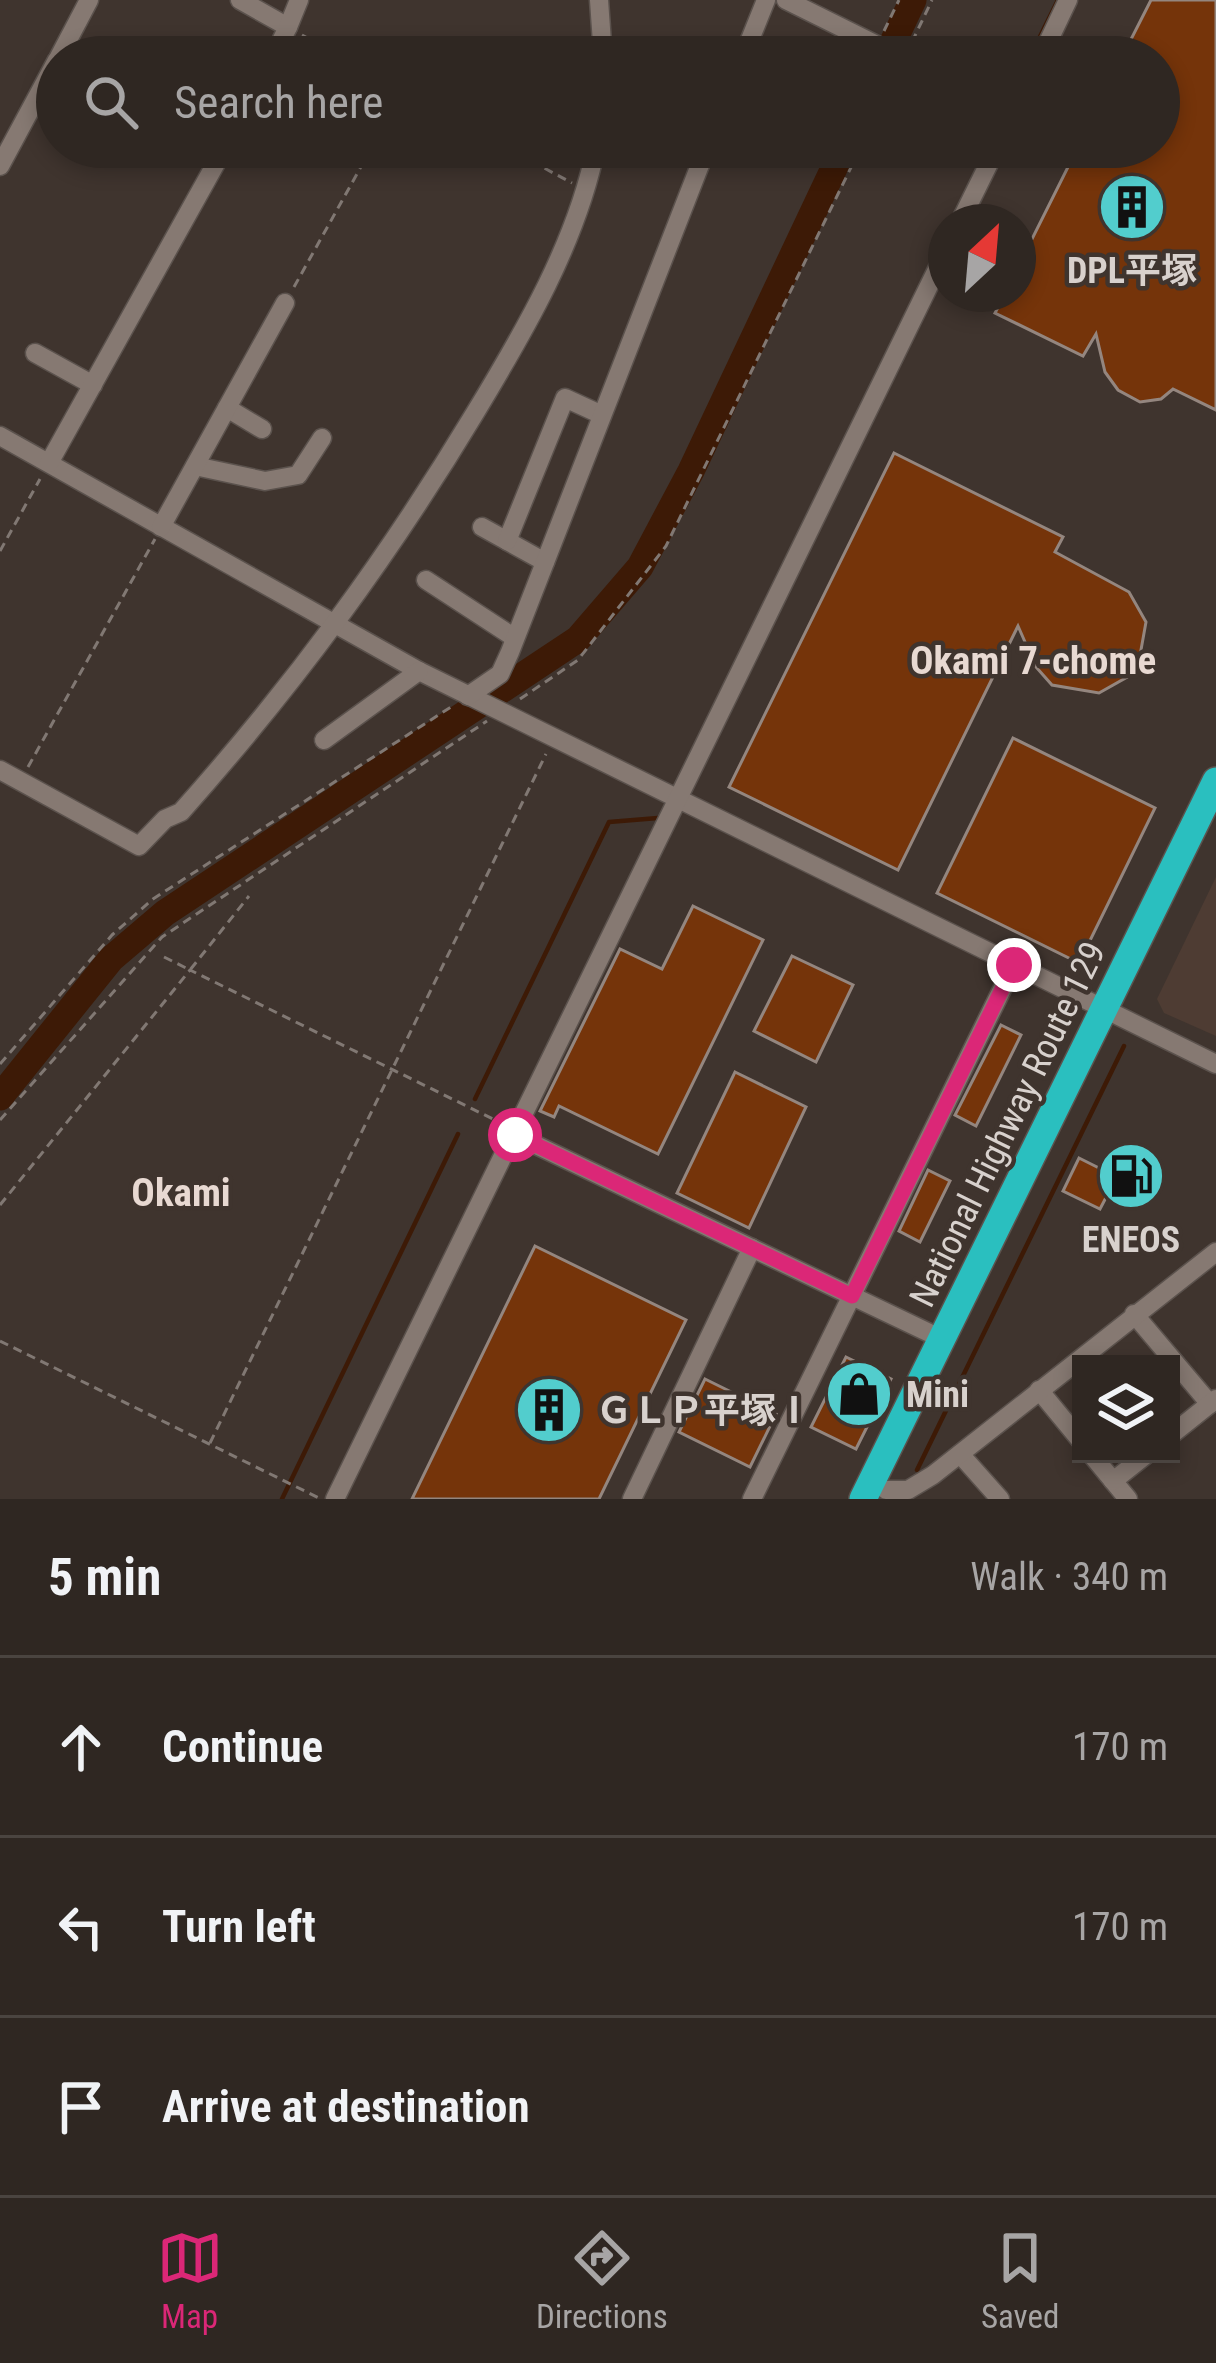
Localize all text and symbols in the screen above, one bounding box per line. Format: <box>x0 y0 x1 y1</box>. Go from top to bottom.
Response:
search box <box>36 36 1180 168</box>
icon: search <box>78 69 144 135</box>
text: Search here <box>174 76 383 129</box>
building icon: DPL平塚 <box>1097 172 1167 242</box>
north arrow <box>928 204 1036 312</box>
place label: DPL平塚 <box>1067 250 1197 292</box>
district label: Okami 7-chome <box>910 638 1156 684</box>
street label: National Highway Route 129 <box>901 935 1115 1314</box>
route end <box>987 938 1041 992</box>
route start <box>488 1108 542 1162</box>
fuel station icon: ENEOS <box>1096 1141 1166 1211</box>
district label: Okami <box>131 1170 231 1216</box>
place label: ENEOS <box>1082 1219 1180 1261</box>
map controls <box>1072 1355 1180 1463</box>
button: layers <box>1072 1355 1180 1463</box>
shop icon: Mini <box>824 1359 894 1429</box>
place label: Mini <box>906 1374 969 1416</box>
building icon: ＧＬＰ平塚Ⅰ <box>514 1375 584 1445</box>
place label: ＧＬＰ平塚Ⅰ <box>596 1390 812 1432</box>
text: 5 min <box>48 1548 161 1607</box>
text: Walk · 340 m <box>970 1554 1168 1600</box>
icon: ahead <box>48 1714 114 1780</box>
text: Continue <box>162 1720 323 1773</box>
text: 170 m <box>1072 1724 1168 1770</box>
icon: left <box>48 1894 114 1960</box>
text: Turn left <box>162 1900 316 1953</box>
text: 170 m <box>1072 1904 1168 1950</box>
icon: arrive <box>48 2074 114 2140</box>
text: Arrive at destination <box>162 2080 530 2133</box>
tab: Map <box>157 2225 223 2336</box>
tab: Directions <box>536 2225 668 2336</box>
tab: Saved <box>981 2225 1059 2336</box>

